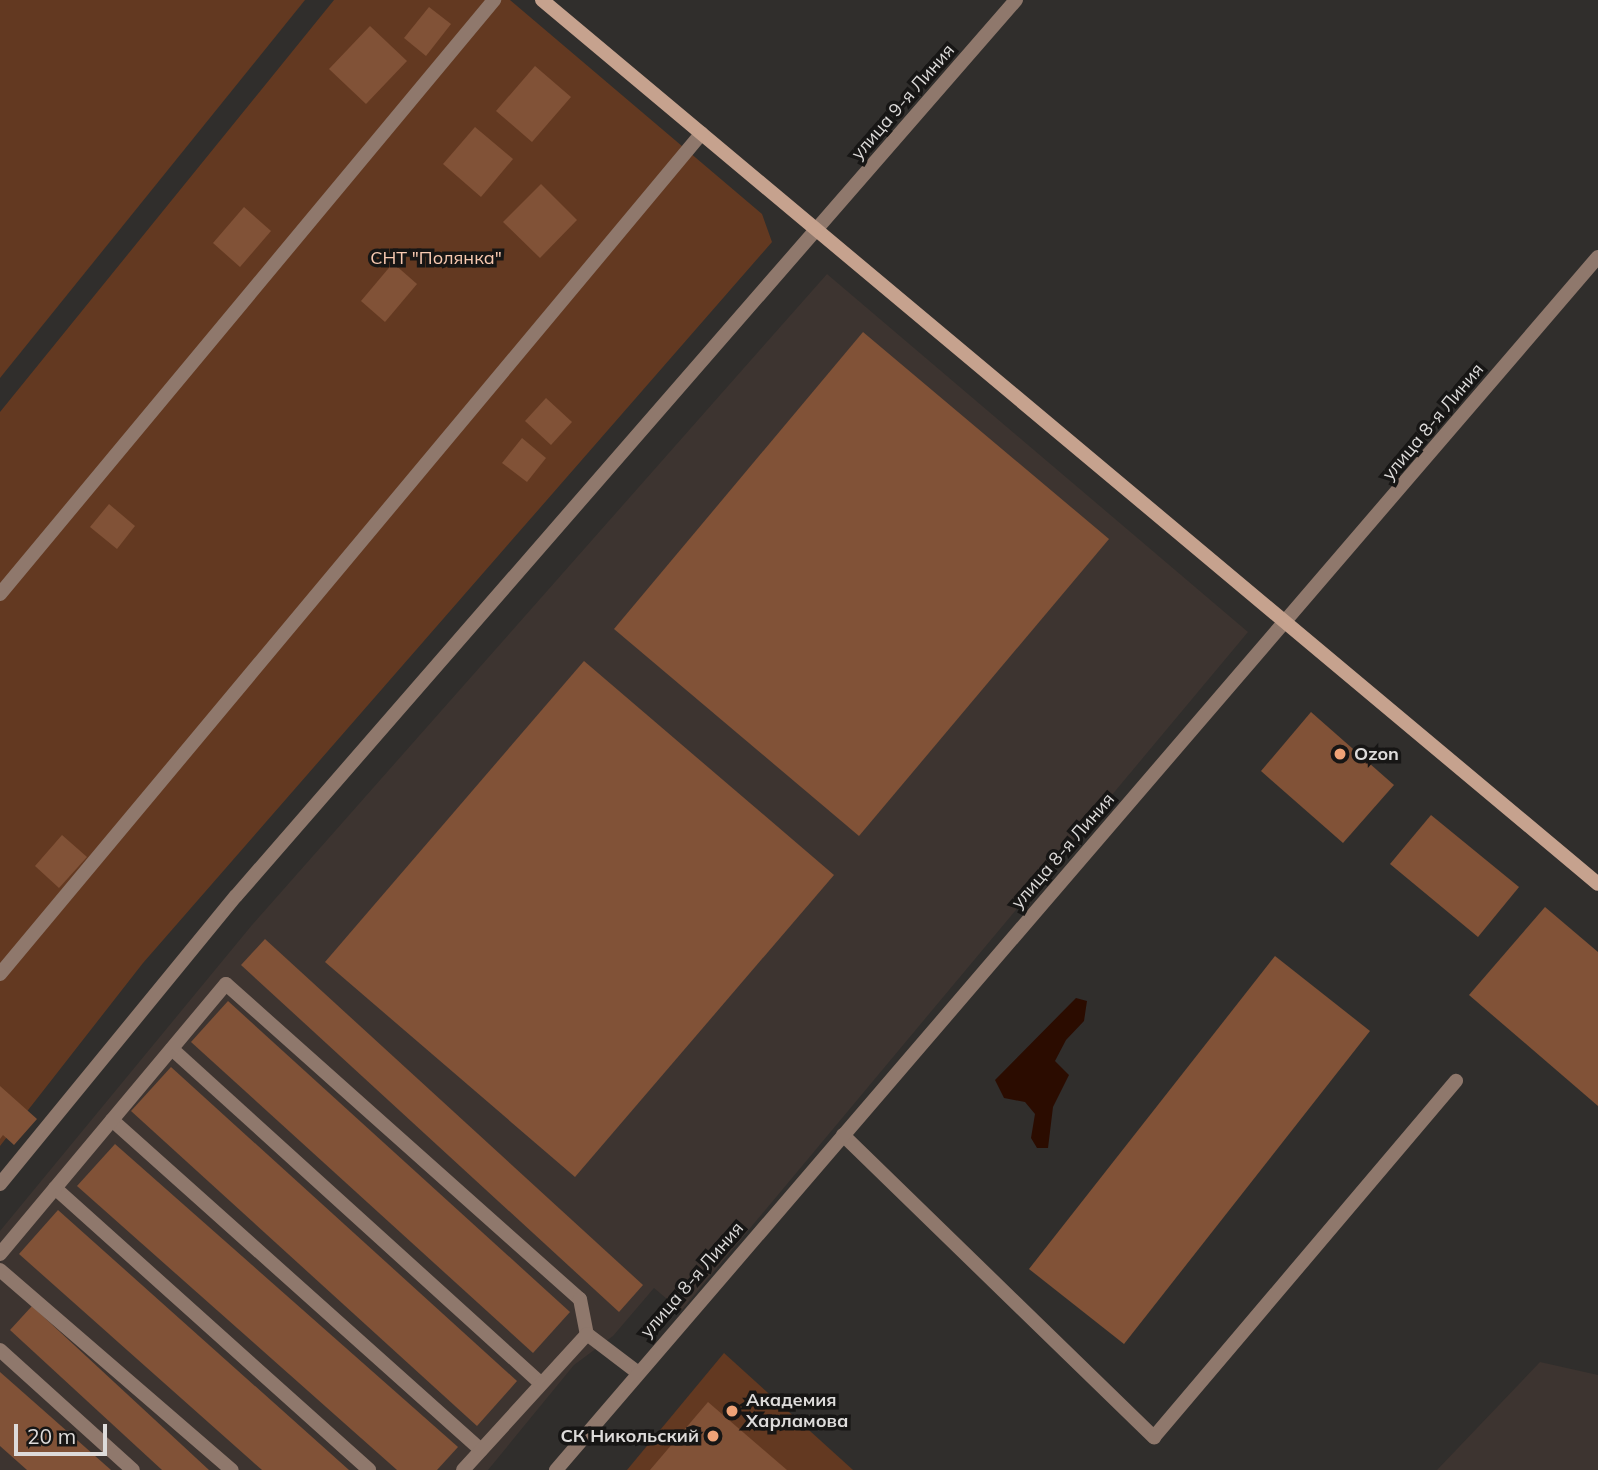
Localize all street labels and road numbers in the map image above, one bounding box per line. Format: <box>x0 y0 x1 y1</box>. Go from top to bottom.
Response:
street label: улица 9-я Линия <box>847 40 959 164</box>
street label: улица 8-я Линия <box>1378 359 1488 485</box>
street label: улица 8-я Линия <box>1007 789 1119 913</box>
street label: улица 8-я Линия <box>636 1218 748 1342</box>

